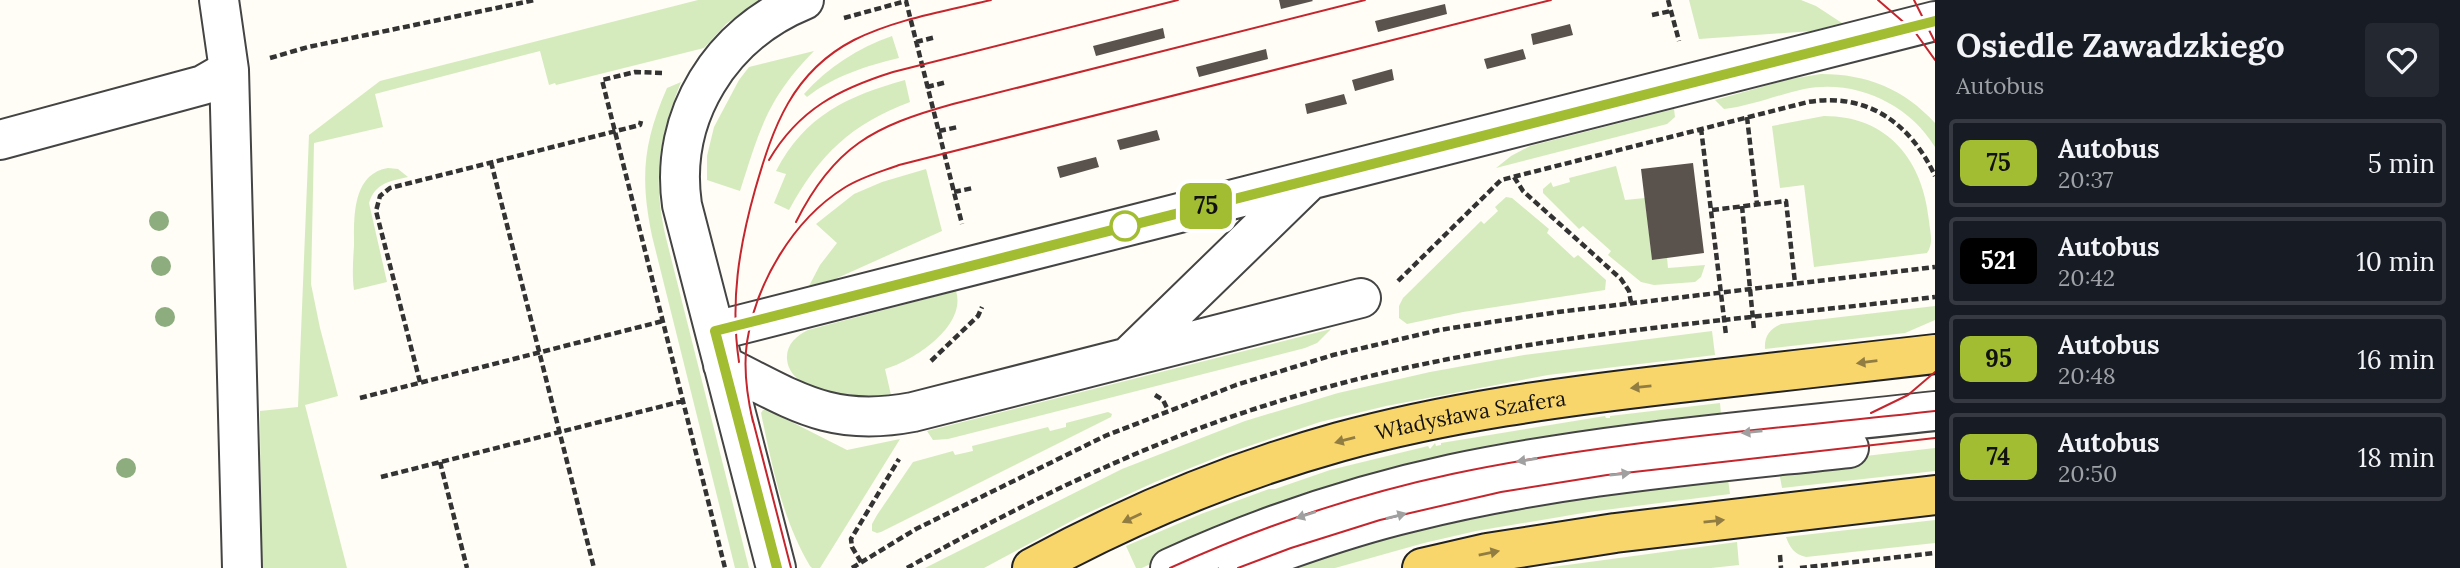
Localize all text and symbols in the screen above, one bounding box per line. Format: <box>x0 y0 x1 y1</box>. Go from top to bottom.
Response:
button: heart <box>2365 23 2439 97</box>
text: Osiedle Zawadzkiego <box>1956 24 2285 66</box>
text: Autobus <box>1956 71 2044 100</box>
text: Autobus <box>2058 132 2160 165</box>
text: 75 <box>1986 147 2011 178</box>
text: 5 min <box>2368 147 2435 180</box>
text: 20:37 <box>2058 165 2113 194</box>
line badge: 75 <box>1174 183 1238 229</box>
text: 75 <box>1194 190 1218 221</box>
unlabelled marker <box>1110 211 1140 241</box>
text: Autobus <box>2058 230 2160 263</box>
text: 521 <box>1981 245 2016 276</box>
text: 10 min <box>2356 245 2435 278</box>
text: 20:42 <box>2058 263 2115 292</box>
text: Autobus <box>2058 328 2160 361</box>
text: 95 <box>1985 343 2012 374</box>
text: 16 min <box>2357 343 2435 376</box>
one-way arrow <box>1856 356 1878 367</box>
text: 20:48 <box>2058 361 2116 390</box>
one-way arrow <box>1630 382 1652 393</box>
street label: Władysława Szafera <box>1372 384 1568 446</box>
text: Autobus <box>2058 426 2160 459</box>
one-way arrow <box>1741 427 1763 438</box>
one-way arrow <box>1334 436 1355 446</box>
text: 74 <box>1987 441 2010 472</box>
text: 18 min <box>2358 441 2435 474</box>
one-way arrow <box>1515 455 1537 466</box>
text: 20:50 <box>2058 459 2117 488</box>
one-way arrow <box>1609 468 1631 479</box>
one-way arrow <box>1295 510 1316 521</box>
one-way arrow <box>1386 510 1407 520</box>
one-way arrow <box>1121 513 1142 524</box>
one-way arrow <box>1703 515 1725 526</box>
one-way arrow <box>1478 548 1500 559</box>

